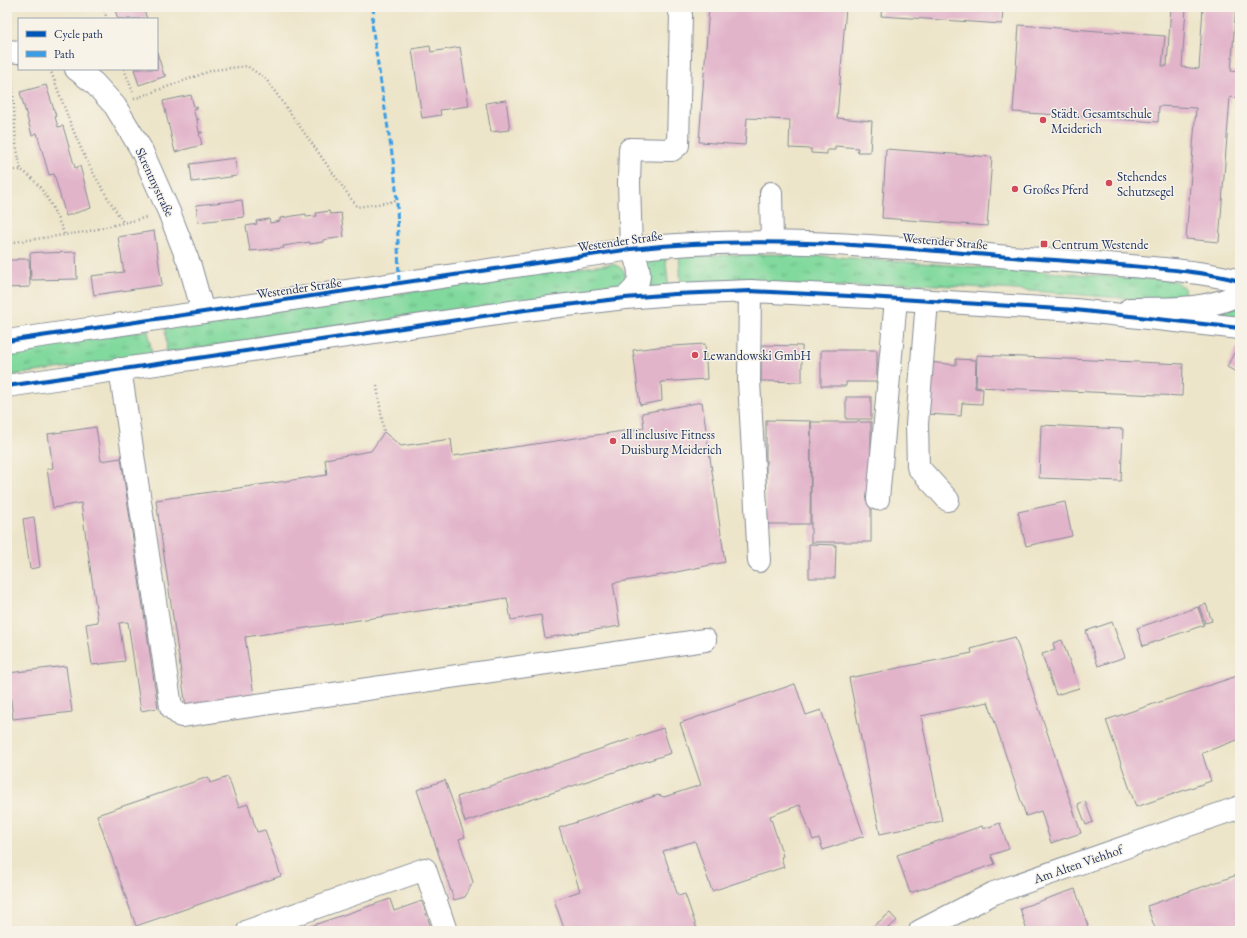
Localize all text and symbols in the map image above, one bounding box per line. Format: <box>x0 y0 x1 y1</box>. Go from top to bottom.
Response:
legend <box>18 18 158 70</box>
text: Cycle path <box>54 26 103 42</box>
text: Path <box>54 46 75 62</box>
place label: Städt. Gesamtschule Meiderich <box>1051 105 1152 137</box>
marker: Städt. Gesamtschule Meiderich <box>1038 115 1048 125</box>
street label: Skrentnystraße <box>132 145 178 219</box>
place label: Stehendes Schutzsegel <box>1117 168 1174 200</box>
marker: Stehendes Schutzsegel <box>1104 178 1114 188</box>
place label: Großes Pferd <box>1023 181 1089 198</box>
marker: Großes Pferd <box>1010 184 1020 194</box>
street label: Westender Straße <box>576 227 664 255</box>
street label: Westender Straße <box>902 229 988 253</box>
place label: Centrum Westende <box>1052 236 1149 253</box>
marker: Centrum Westende <box>1039 239 1049 249</box>
street label: Westender Straße <box>255 274 343 302</box>
place label: Lewandowski GmbH <box>703 347 812 364</box>
marker: Lewandowski GmbH <box>690 350 700 360</box>
place label: all inclusive Fitness Duisburg Meiderich <box>621 426 722 458</box>
marker: all inclusive Fitness Duisburg Meiderich <box>608 436 618 446</box>
street label: Am Alten Viehhof <box>1030 840 1127 888</box>

